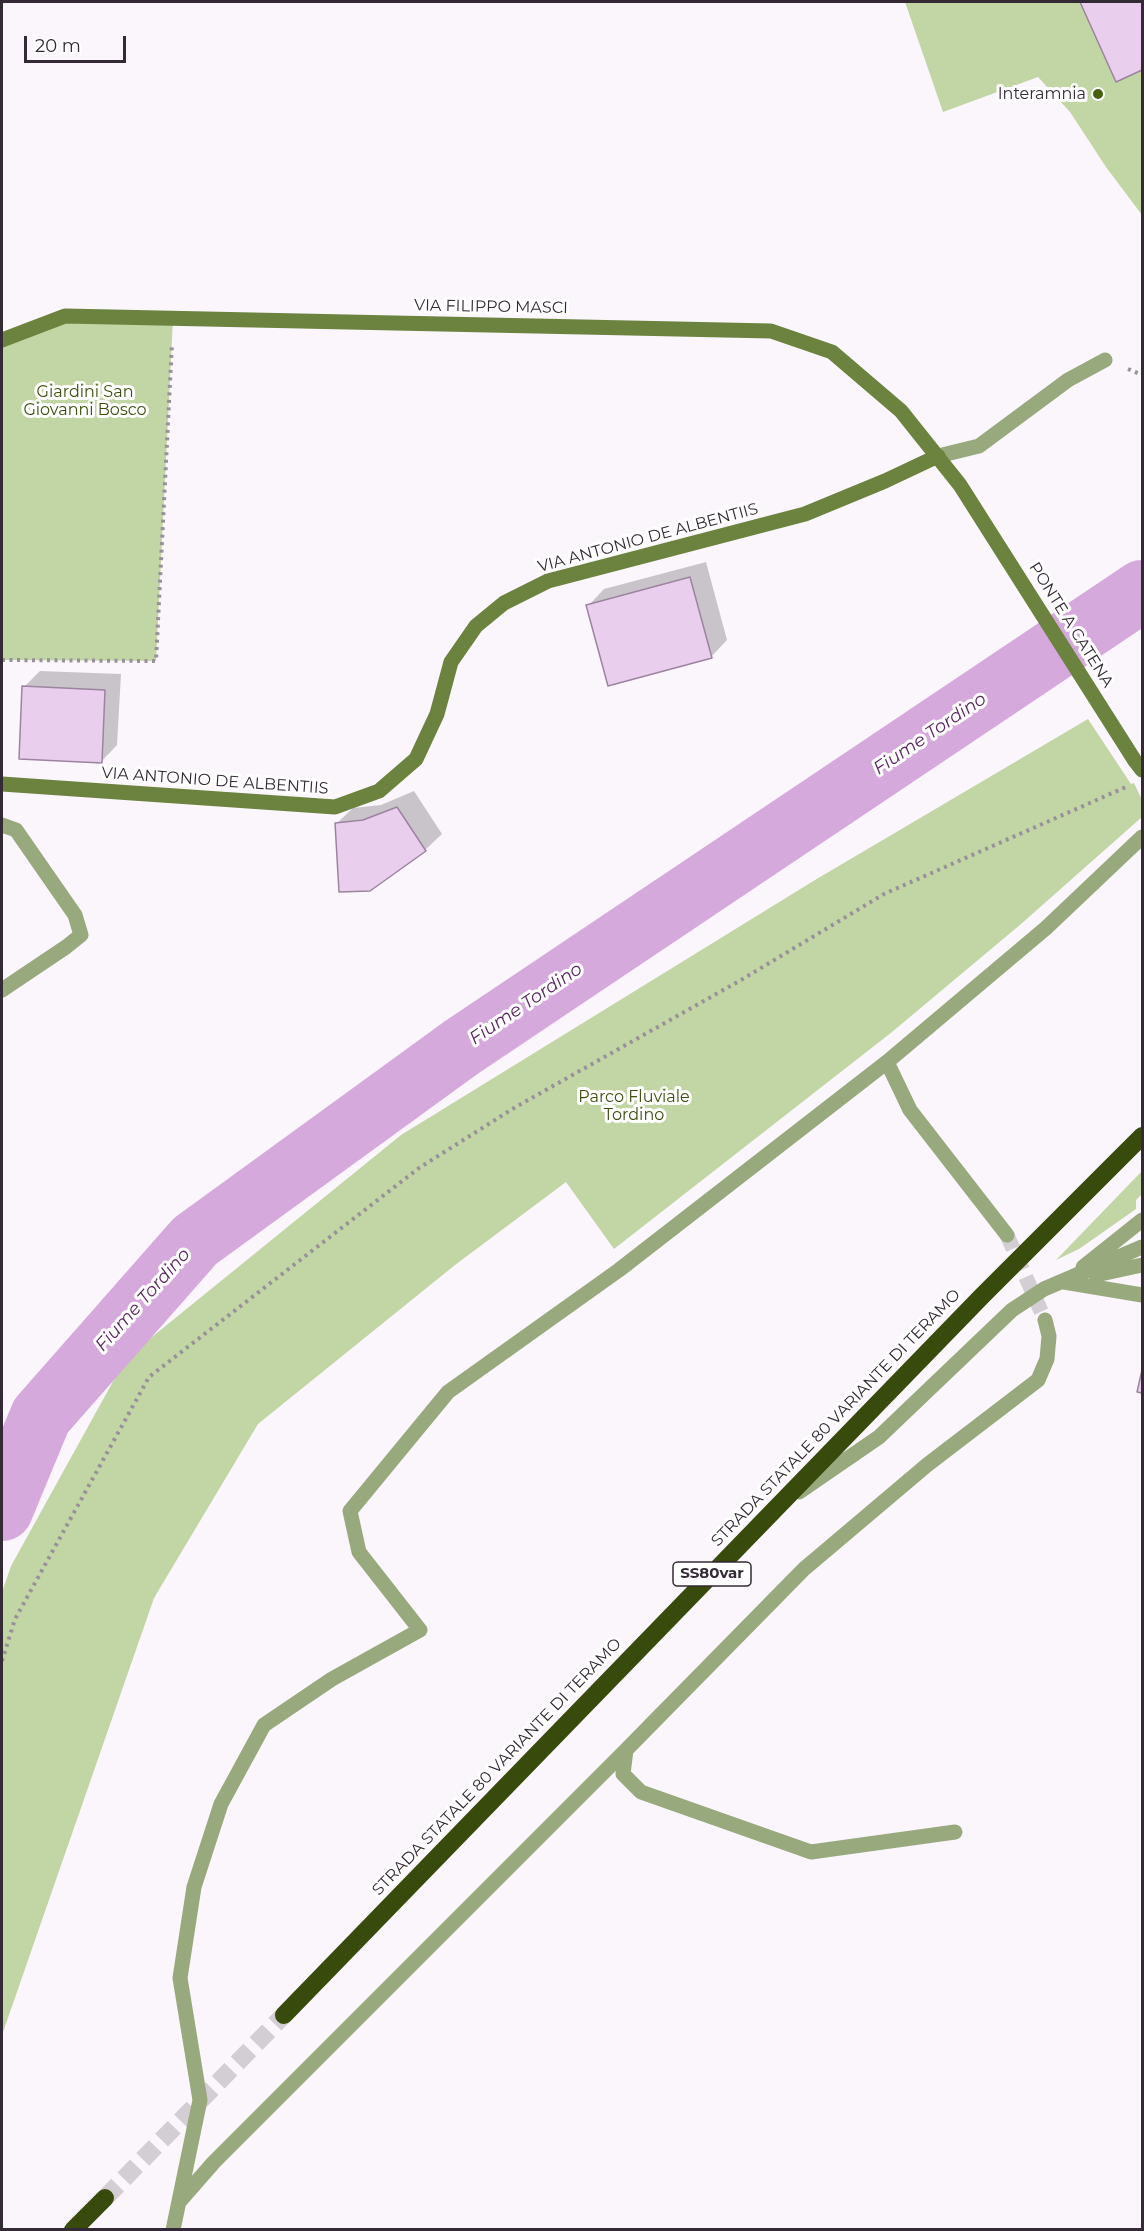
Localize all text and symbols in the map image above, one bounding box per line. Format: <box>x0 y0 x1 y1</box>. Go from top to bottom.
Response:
scale bar <box>27 24 129 62</box>
text: 20 m <box>35 35 81 57</box>
place label: Interamnia <box>998 84 1086 104</box>
marker: Interamnia <box>1091 87 1105 101</box>
street label: VIA FILIPPO MASCI <box>414 296 568 318</box>
park label: Giardini San Giovanni Bosco <box>23 382 147 420</box>
street label: VIA ANTONIO DE ALBENTIIS <box>536 499 760 577</box>
street label: PONTE A CATENA <box>1025 559 1117 691</box>
water label: Fiume Tordino <box>870 688 990 780</box>
street label: VIA ANTONIO DE ALBENTIIS <box>101 763 329 799</box>
water label: Fiume Tordino <box>466 958 586 1050</box>
park label: Parco Fluviale Tordino <box>578 1087 690 1125</box>
water label: Fiume Tordino <box>91 1244 195 1356</box>
street label: STRADA STATALE 80 VARIANTE DI TERAMO <box>707 1285 965 1551</box>
road number: SS80var <box>673 1562 751 1586</box>
street label: STRADA STATALE 80 VARIANTE DI TERAMO <box>368 1634 626 1900</box>

